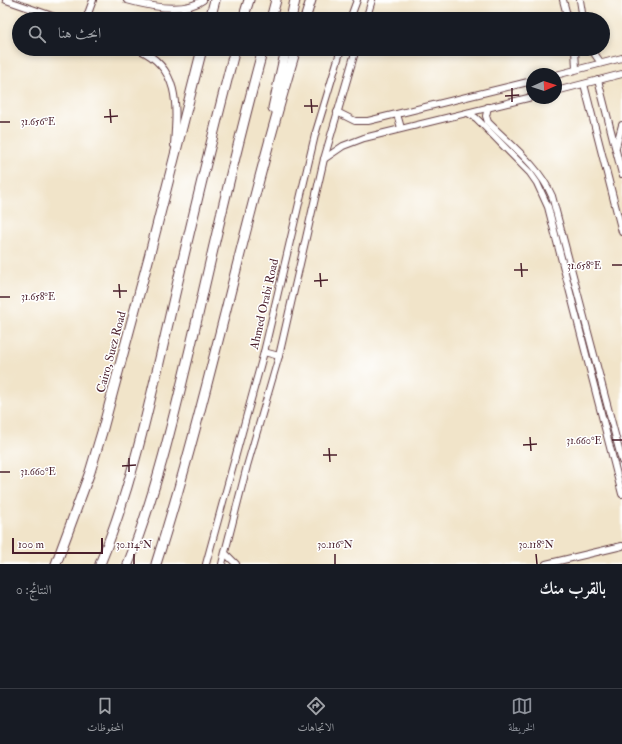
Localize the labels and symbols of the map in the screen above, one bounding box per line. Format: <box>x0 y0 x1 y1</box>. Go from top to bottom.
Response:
north arrow <box>526 68 562 104</box>
text: 31.656°E <box>21 116 55 128</box>
street label: Ahmed Orabi Road <box>247 257 282 352</box>
text: 31.658°E <box>567 260 601 272</box>
text: 31.658°E <box>21 291 55 303</box>
street label: Cairo, Suez Road <box>93 310 130 395</box>
text: 31.660°E <box>566 435 602 447</box>
text: 31.660°E <box>20 466 56 478</box>
scale bar <box>12 536 103 555</box>
text: 30.114°N <box>116 539 152 551</box>
text: 30.116°N <box>317 539 353 551</box>
text: 30.118°N <box>518 539 554 551</box>

